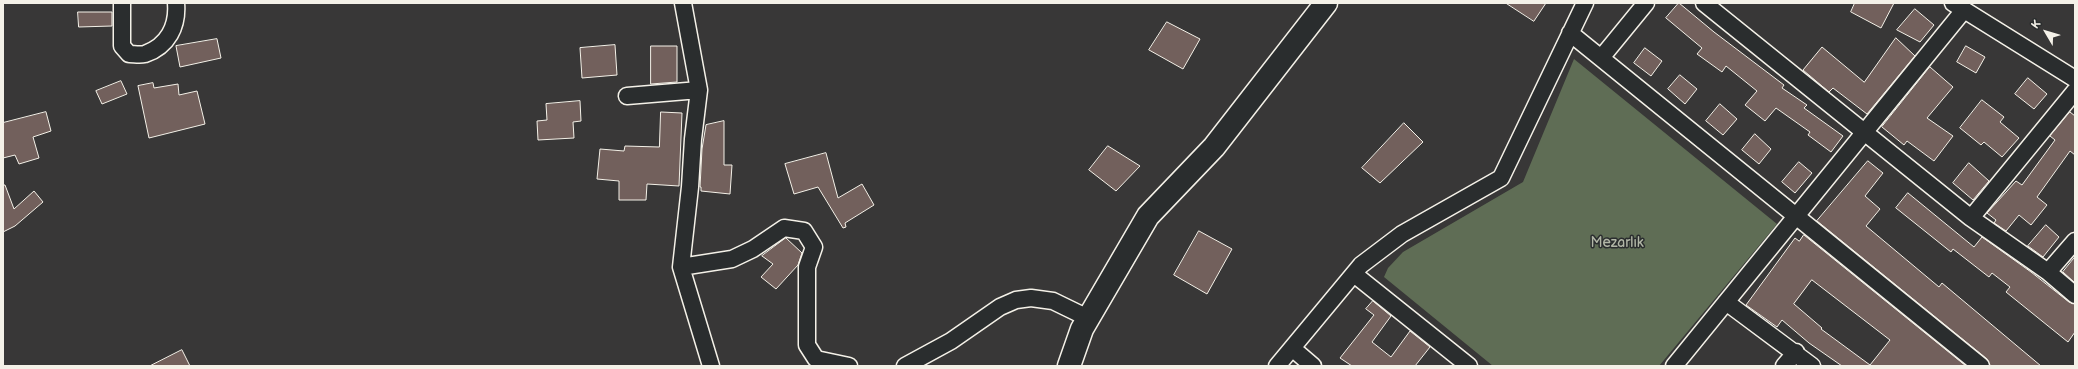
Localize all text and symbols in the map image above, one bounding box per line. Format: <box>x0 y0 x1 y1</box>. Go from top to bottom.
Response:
north arrow <box>2026 12 2066 52</box>
text: K <box>2029 17 2044 31</box>
park label: Mezarlık <box>1590 235 1644 251</box>

